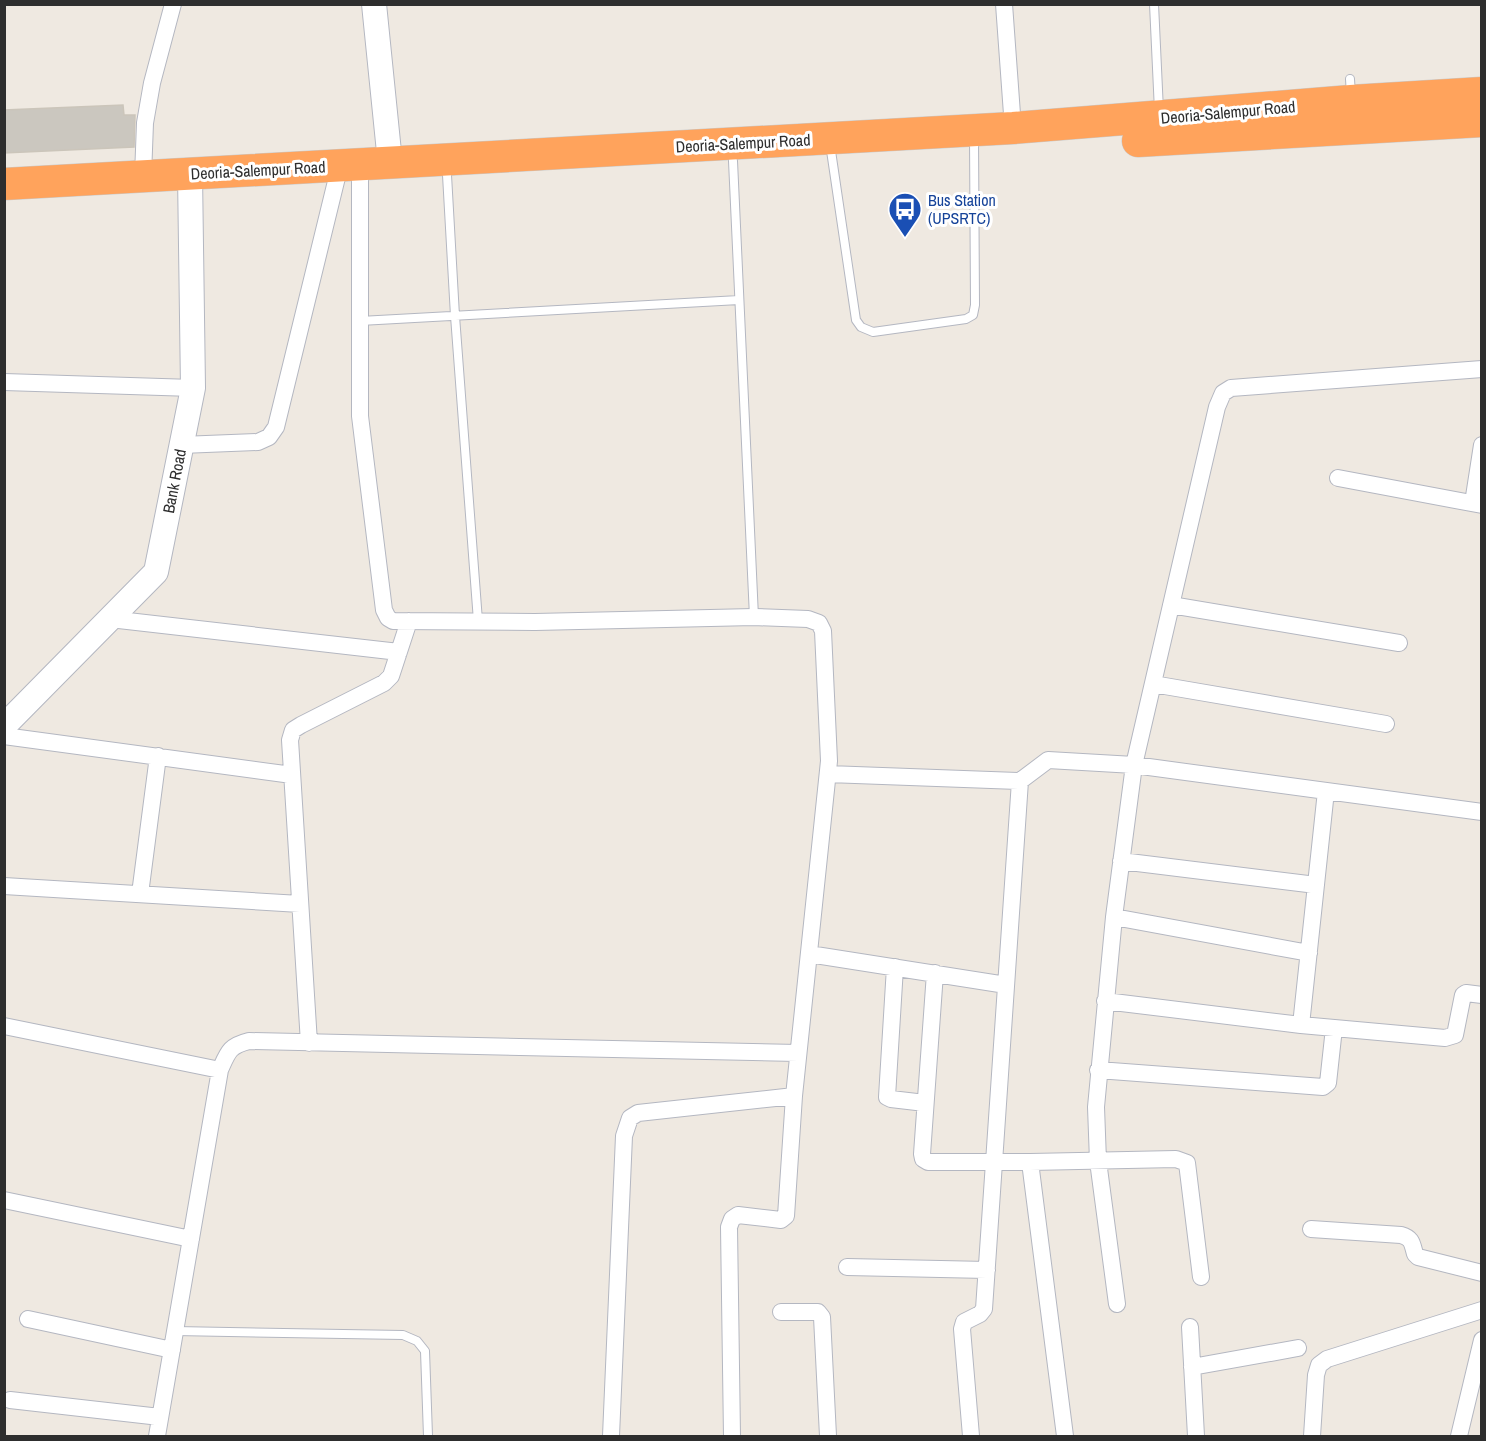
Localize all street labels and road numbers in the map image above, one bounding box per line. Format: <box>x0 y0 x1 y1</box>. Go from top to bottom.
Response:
street label: Deoria-Salempur Road <box>1160 95 1296 129</box>
street label: Deoria-Salempur Road <box>675 128 811 158</box>
street label: Deoria-Salempur Road <box>190 155 326 185</box>
street label: Bank Road <box>157 447 191 515</box>

